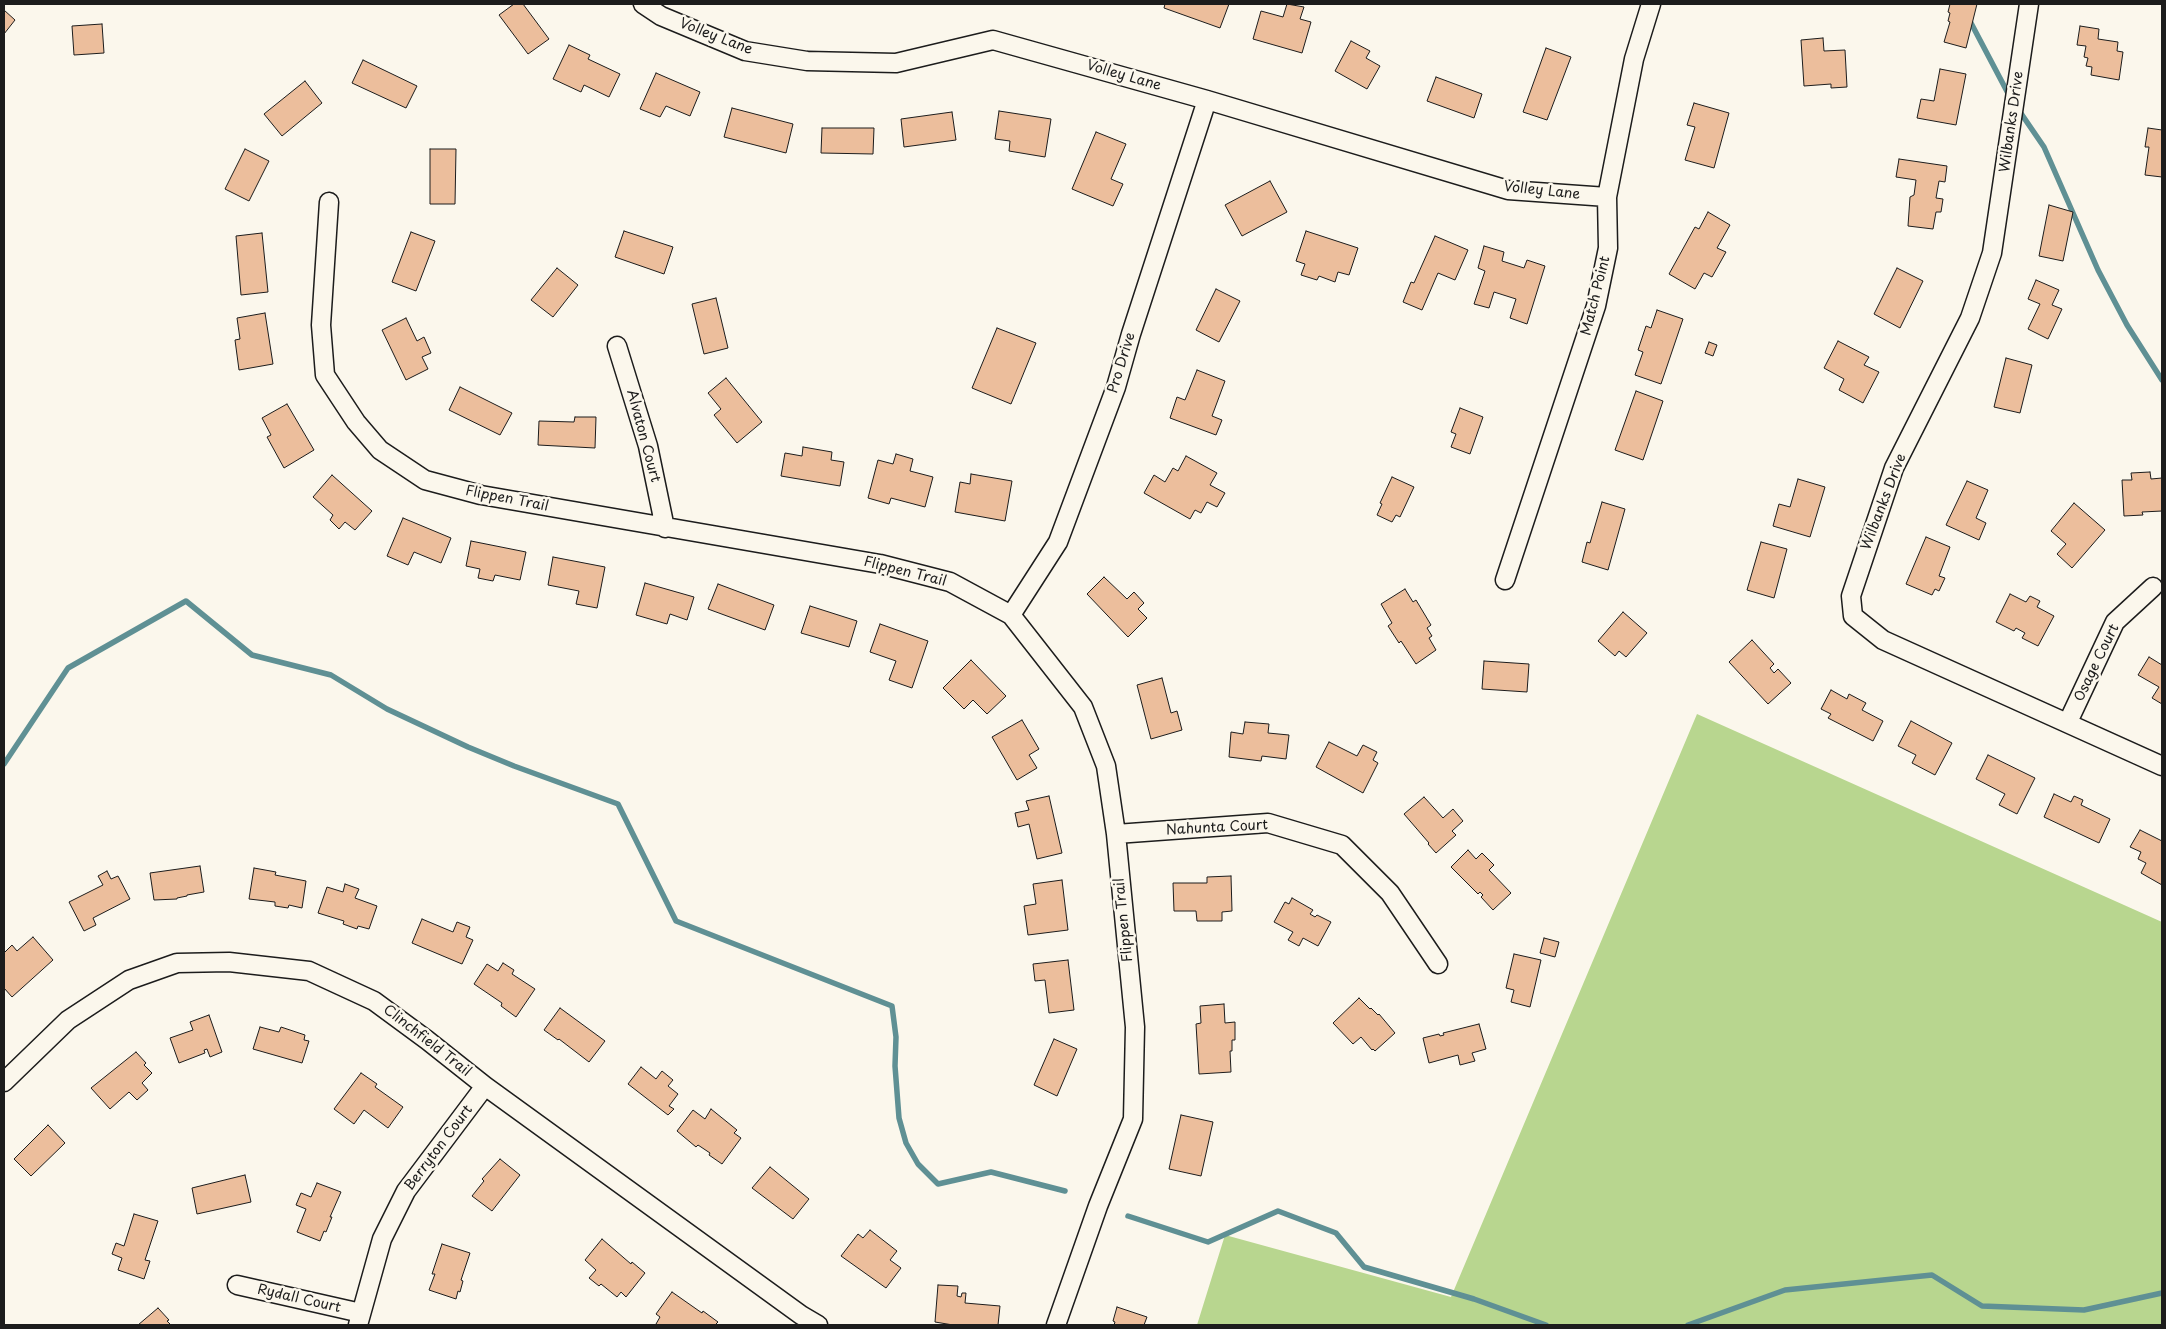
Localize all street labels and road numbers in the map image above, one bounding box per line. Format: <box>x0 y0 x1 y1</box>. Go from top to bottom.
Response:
street label: Volley Lane <box>677 15 755 59</box>
street label: Volley Lane <box>1085 57 1163 95</box>
street label: Wilbanks Drive <box>1997 70 2027 174</box>
street label: Volley Lane <box>1503 179 1581 203</box>
street label: Match Point <box>1578 255 1614 337</box>
street label: Pro Drive <box>1105 331 1139 395</box>
street label: Alvaton Court <box>623 388 663 484</box>
street label: Wilbanks Drive <box>1858 451 1910 553</box>
street label: Flippen Trail <box>464 483 550 515</box>
street label: Flippen Trail <box>862 554 948 590</box>
street label: Osage Court <box>2071 621 2123 705</box>
street label: Nahunta Court <box>1166 817 1268 839</box>
street label: Flippen Trail <box>1111 877 1137 963</box>
street label: Clinchfield Trail <box>380 1002 474 1080</box>
street label: Berryton Court <box>401 1102 477 1194</box>
street label: Rydall Court <box>256 1281 342 1317</box>

